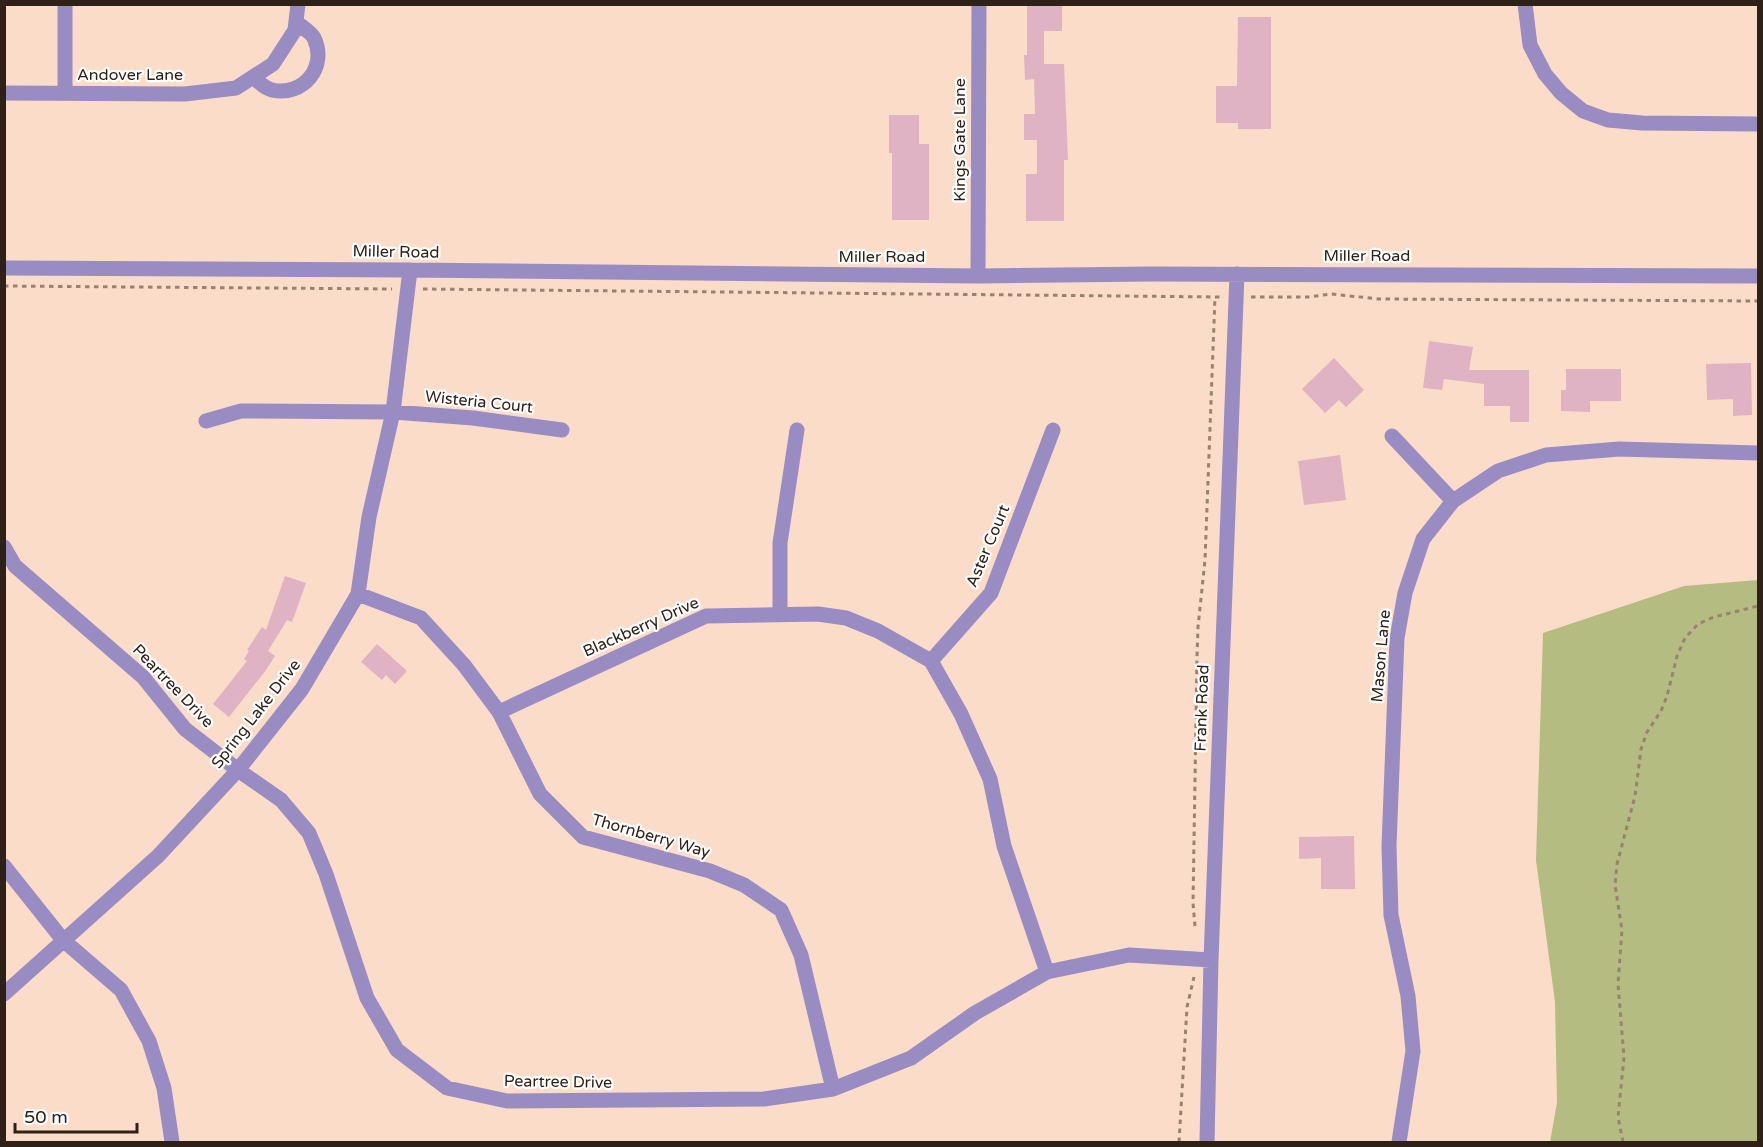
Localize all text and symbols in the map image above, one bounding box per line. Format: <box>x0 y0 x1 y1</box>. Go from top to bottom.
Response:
street label: Andover Lane <box>77 65 183 85</box>
street label: Kings Gate Lane <box>950 78 970 202</box>
street label: Miller Road <box>352 241 440 263</box>
street label: Miller Road <box>1324 246 1410 266</box>
street label: Miller Road <box>839 247 925 267</box>
street label: Wisteria Court <box>424 386 534 418</box>
street label: Aster Court <box>962 502 1014 590</box>
street label: Blackberry Drive <box>580 592 702 662</box>
street label: Mason Lane <box>1367 609 1395 703</box>
street label: Peartree Drive <box>128 640 218 732</box>
street label: Spring Lake Drive <box>207 655 305 773</box>
street label: Frank Road <box>1190 664 1214 752</box>
street label: Thornberry Way <box>590 810 713 863</box>
street label: Peartree Drive <box>504 1071 612 1093</box>
scale bar <box>15 1096 136 1134</box>
text: 50 m <box>24 1106 68 1128</box>

